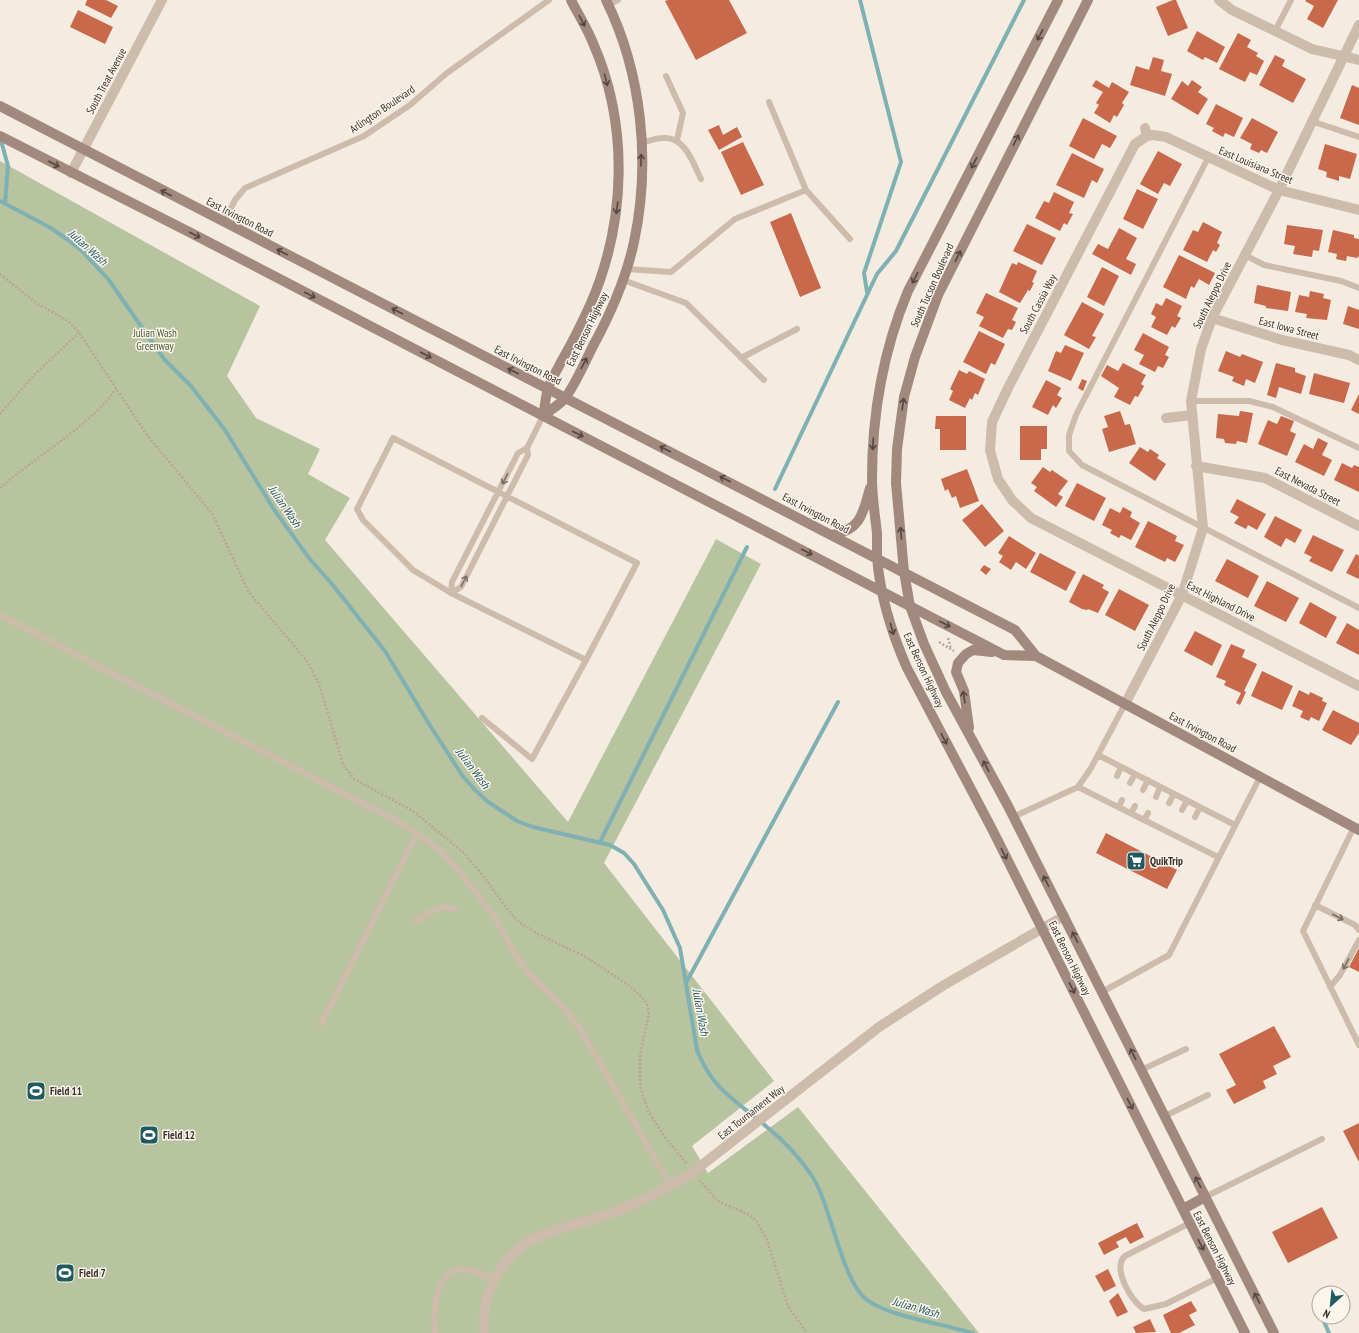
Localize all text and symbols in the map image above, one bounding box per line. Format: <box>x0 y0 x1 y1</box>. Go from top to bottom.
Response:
one-way arrow <box>579 15 586 27</box>
one-way arrow <box>1036 28 1043 40</box>
street label: South Treat Avenue <box>83 45 130 117</box>
one-way arrow <box>602 73 610 86</box>
street label: Arlington Boulevard <box>347 82 417 136</box>
one-way arrow <box>1013 135 1021 147</box>
street label: East Louisiana Street <box>1217 143 1295 187</box>
one-way arrow <box>637 154 645 167</box>
one-way arrow <box>970 156 977 168</box>
one-way arrow <box>48 161 60 168</box>
one-way arrow <box>160 188 172 196</box>
street label: East Irvington Road <box>204 194 276 240</box>
one-way arrow <box>613 201 621 214</box>
water label: Julian Wash <box>65 225 111 269</box>
one-way arrow <box>189 232 201 239</box>
street label: South Tucson Boulevard <box>907 241 957 329</box>
one-way arrow <box>276 248 288 255</box>
one-way arrow <box>955 251 962 263</box>
street label: South Aleppo Drive <box>1190 259 1235 331</box>
street label: South Cassia Way <box>1016 271 1060 336</box>
one-way arrow <box>910 272 918 284</box>
street label: East Benson Highway <box>563 289 611 369</box>
one-way arrow <box>304 292 316 299</box>
one-way arrow <box>392 307 404 315</box>
street label: East Iowa Street <box>1258 313 1320 343</box>
park label: Julian Wash Greenway <box>132 326 177 353</box>
street label: East Irvington Road <box>492 342 564 388</box>
one-way arrow <box>419 352 431 359</box>
one-way arrow <box>581 357 588 369</box>
one-way arrow <box>507 367 519 374</box>
one-way arrow <box>899 398 907 411</box>
one-way arrow <box>572 431 584 438</box>
one-way arrow <box>869 437 877 450</box>
one-way arrow <box>660 444 672 452</box>
street label: East Nevada Street <box>1273 464 1343 508</box>
one-way arrow <box>501 473 508 485</box>
one-way arrow <box>719 475 731 482</box>
water label: Julian Wash <box>265 481 305 531</box>
street label: East Irvington Road <box>780 490 852 537</box>
one-way arrow <box>897 527 904 540</box>
one-way arrow <box>801 549 813 557</box>
one-way arrow <box>460 575 468 587</box>
street label: East Highland Drive <box>1184 578 1258 624</box>
street label: South Aleppo Drive <box>1134 581 1179 653</box>
one-way arrow <box>939 621 951 628</box>
one-way arrow <box>889 622 896 635</box>
street label: East Benson Highway <box>900 630 948 711</box>
one-way arrow <box>960 691 968 704</box>
street label: East Irvington Road <box>1167 709 1239 756</box>
one-way arrow <box>941 732 948 744</box>
water label: Julian Wash <box>452 744 494 792</box>
one-way arrow <box>982 760 990 772</box>
one-way arrow <box>1001 847 1009 859</box>
supermarket icon: QuikTrip <box>1125 850 1147 872</box>
place label: QuikTrip <box>1150 854 1183 868</box>
one-way arrow <box>1042 875 1049 887</box>
one-way arrow <box>1332 913 1344 921</box>
street label: East Benson Highway <box>1046 918 1094 998</box>
one-way arrow <box>1071 932 1078 944</box>
one-way arrow <box>1342 958 1349 970</box>
one-way arrow <box>1069 982 1076 994</box>
water label: Julian Wash <box>689 986 713 1038</box>
one-way arrow <box>1129 1048 1136 1060</box>
sports icon: Field 11 <box>25 1080 47 1102</box>
street label: East Tournament Way <box>715 1081 788 1142</box>
place label: Field 11 <box>50 1084 82 1098</box>
one-way arrow <box>1127 1098 1134 1110</box>
sports icon: Field 12 <box>138 1124 160 1146</box>
place label: Field 12 <box>163 1128 195 1142</box>
one-way arrow <box>1194 1176 1201 1188</box>
street label: East Benson Highway <box>1190 1209 1240 1288</box>
one-way arrow <box>1198 1239 1205 1251</box>
sports icon: Field 7 <box>54 1262 76 1284</box>
place label: Field 7 <box>79 1266 106 1280</box>
north arrow <box>1311 1285 1351 1325</box>
one-way arrow <box>1252 1292 1260 1304</box>
water label: Julian Wash <box>890 1293 942 1321</box>
text: N <box>1321 1306 1332 1321</box>

